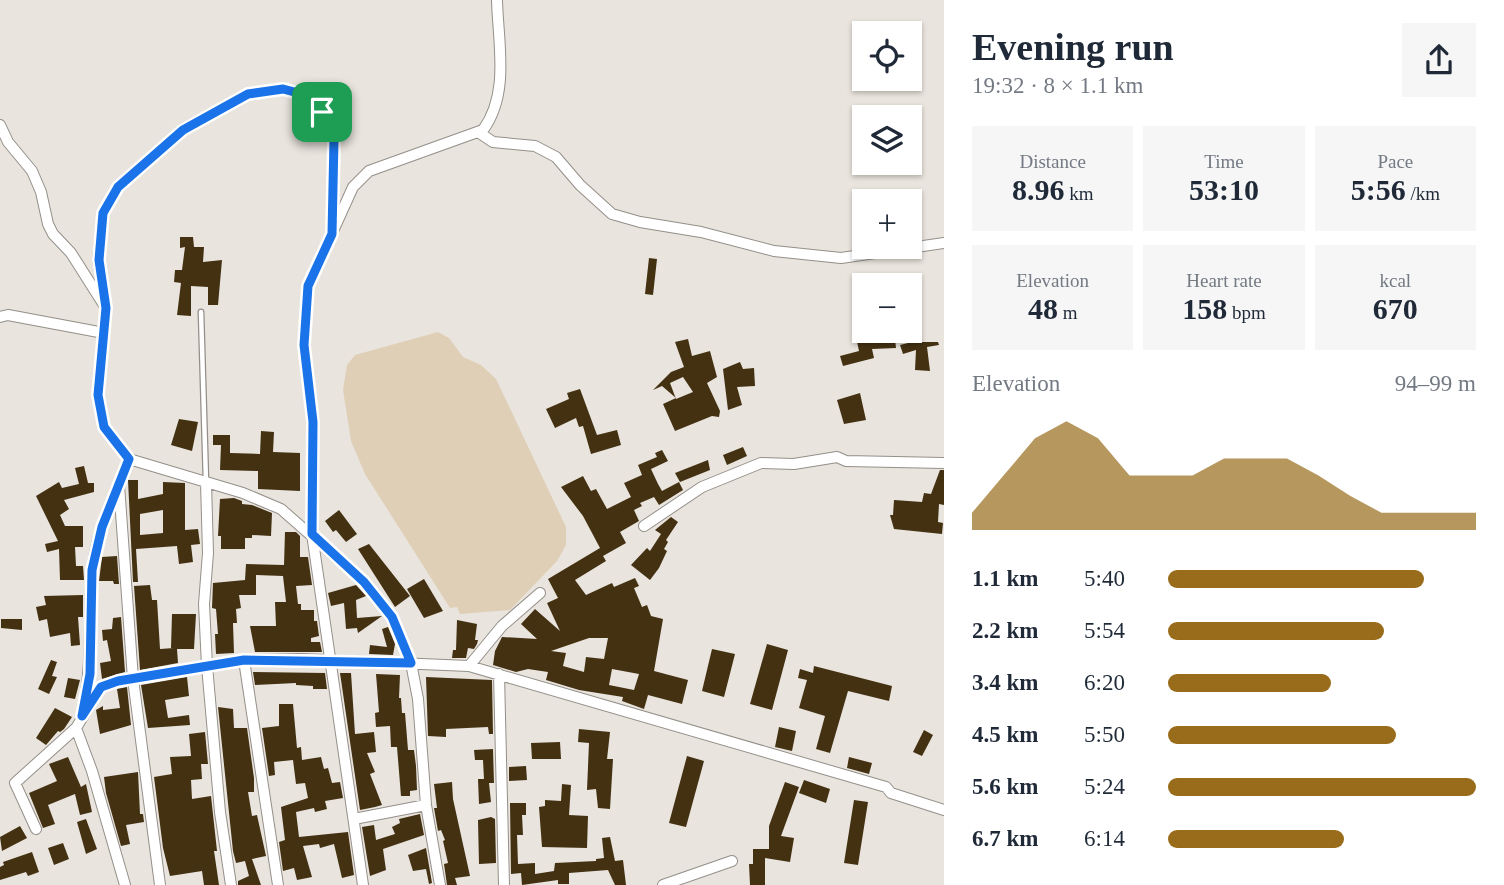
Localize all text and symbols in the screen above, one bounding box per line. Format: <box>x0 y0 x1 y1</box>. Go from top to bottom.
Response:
map controls <box>852 21 922 343</box>
button: locate <box>852 21 922 91</box>
button: share <box>1402 23 1476 97</box>
text: Evening run <box>972 26 1174 68</box>
text: 19:32 · 8 × 1.1 km <box>972 73 1143 98</box>
pin <box>292 82 352 142</box>
icon: arrive <box>303 93 341 131</box>
button: layers <box>852 105 922 175</box>
text: Distance <box>1019 151 1086 172</box>
text: Time <box>1204 151 1244 172</box>
text: Pace <box>1377 151 1413 172</box>
text: 8.96 <box>1012 173 1064 206</box>
text: 53:10 <box>1189 173 1259 206</box>
text: 5:56 <box>1351 173 1406 206</box>
text: km <box>1064 183 1093 204</box>
text: /km <box>1406 183 1440 204</box>
button: + <box>852 189 922 259</box>
text: Elevation <box>1016 270 1089 291</box>
text: Heart rate <box>1186 270 1262 291</box>
text: kcal <box>1379 270 1411 291</box>
button: − <box>852 273 922 343</box>
text: 48 <box>1028 292 1058 325</box>
text: 158 <box>1182 292 1227 325</box>
text: 670 <box>1373 292 1418 325</box>
text: m <box>1058 302 1077 323</box>
text: bpm <box>1227 302 1266 323</box>
text: Elevation <box>972 371 1060 396</box>
text: 94–99 m <box>1395 371 1476 396</box>
text: 1.1 km <box>972 566 1038 591</box>
text: 5:40 <box>1084 566 1125 591</box>
text: 2.2 km <box>972 618 1038 643</box>
text: 5:54 <box>1084 618 1125 643</box>
text: 3.4 km <box>972 670 1038 695</box>
text: 6:20 <box>1084 670 1125 695</box>
text: 4.5 km <box>972 722 1038 747</box>
text: 5:50 <box>1084 722 1125 747</box>
text: 5.6 km <box>972 774 1038 799</box>
text: 5:24 <box>1084 774 1125 799</box>
text: 6.7 km <box>972 826 1038 851</box>
text: 6:14 <box>1084 826 1125 851</box>

